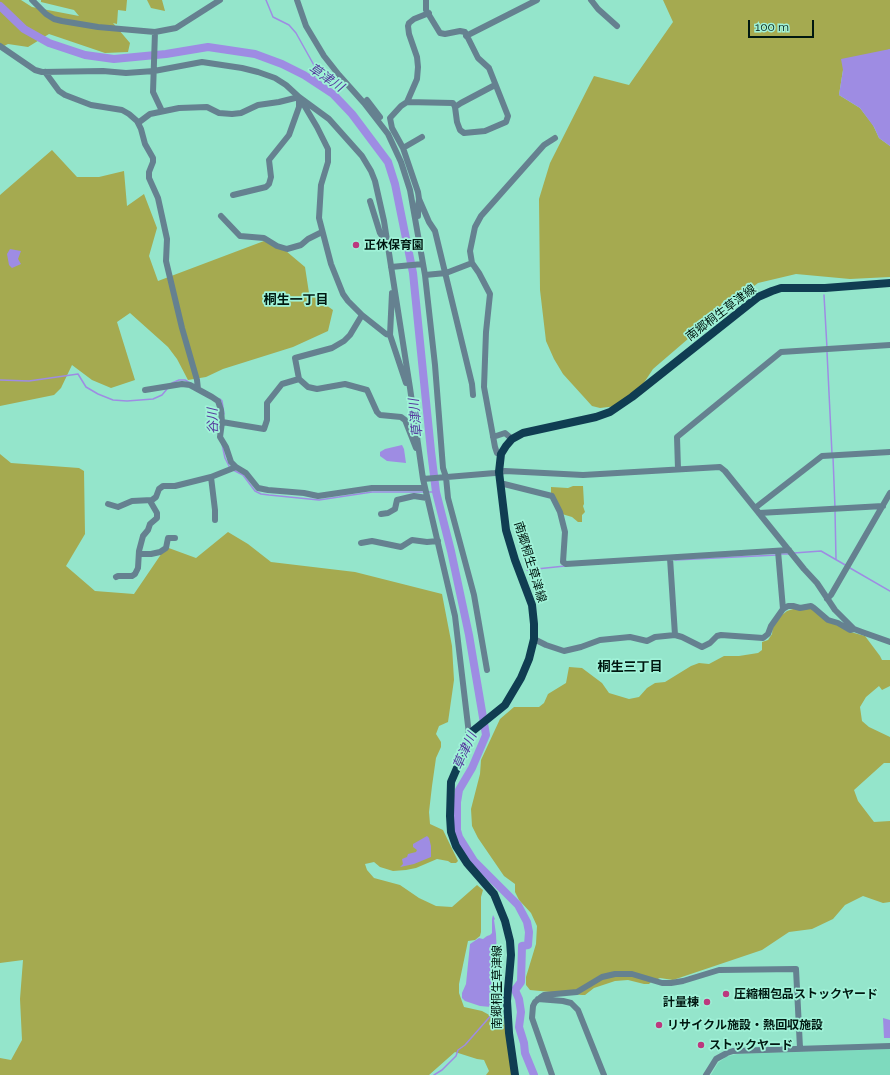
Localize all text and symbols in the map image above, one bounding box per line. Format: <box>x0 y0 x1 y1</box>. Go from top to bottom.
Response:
scale bar <box>750 12 816 38</box>
text: 100 m <box>755 20 789 34</box>
water label: 草津川 <box>305 61 347 95</box>
place label: 正休保育園 <box>364 238 424 252</box>
marker: 正休保育園 <box>351 240 361 250</box>
street label: 南郷桐生草津線 <box>683 282 759 344</box>
district label: 桐生一丁目 <box>264 292 328 308</box>
water label: 草津川 <box>406 398 426 438</box>
water label: 谷川 <box>205 408 221 434</box>
street label: 南郷桐生草津線 <box>511 520 549 604</box>
district label: 桐生三丁目 <box>598 659 662 675</box>
water label: 草津川 <box>450 730 480 772</box>
street label: 南郷桐生草津線 <box>490 945 504 1029</box>
place label: 圧縮梱包品ストックヤード <box>734 987 878 1001</box>
marker: 圧縮梱包品ストックヤード <box>721 989 731 999</box>
place label: 計量棟 <box>663 995 699 1009</box>
marker: 計量棟 <box>702 997 712 1007</box>
place label: リサイクル施設・熱回収施設 <box>667 1018 823 1032</box>
marker: リサイクル施設・熱回収施設 <box>654 1020 664 1030</box>
place label: ストックヤード <box>709 1038 793 1052</box>
marker: ストックヤード <box>696 1040 706 1050</box>

